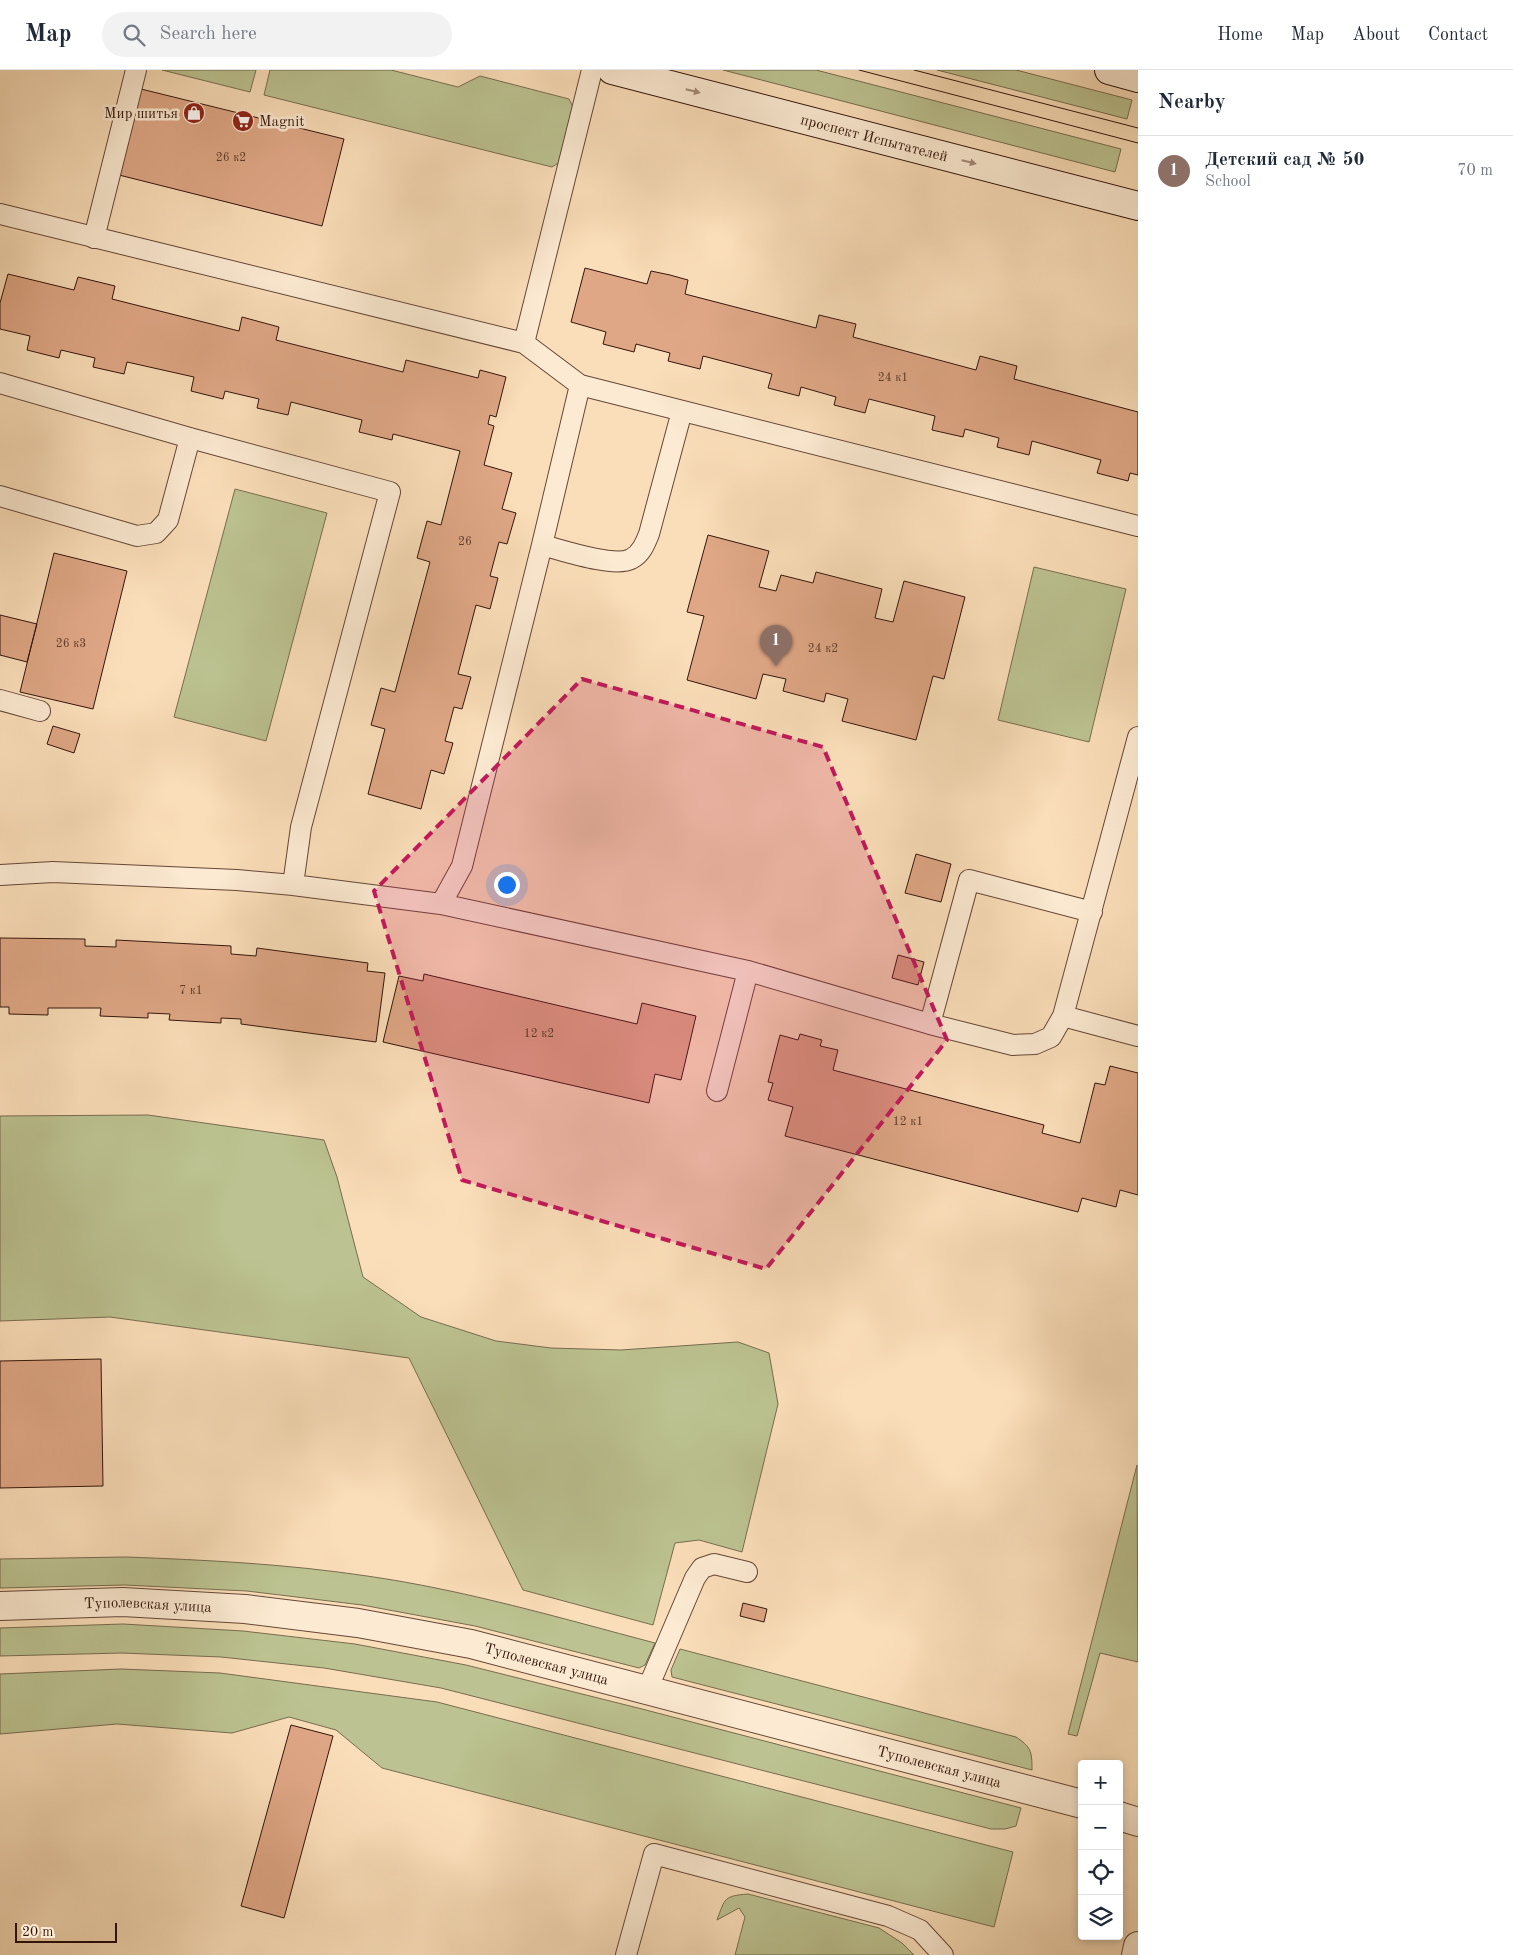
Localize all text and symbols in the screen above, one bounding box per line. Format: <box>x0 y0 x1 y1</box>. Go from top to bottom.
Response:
search box <box>102 12 452 57</box>
icon: search <box>120 21 148 49</box>
text: Map <box>25 23 72 47</box>
text: Search here <box>160 25 257 44</box>
text: Home <box>1217 26 1263 44</box>
text: Map <box>1291 26 1324 44</box>
text: About <box>1352 26 1400 44</box>
text: Contact <box>1428 26 1488 44</box>
one-way arrow <box>685 87 700 95</box>
text: Nearby <box>1158 92 1226 113</box>
shop icon: Мир шитья <box>182 101 206 125</box>
place label: Мир шитья <box>104 107 178 122</box>
supermarket icon: Magnit <box>231 109 255 133</box>
street label: проспект Испытателей <box>799 113 949 165</box>
place label: Magnit <box>259 115 304 130</box>
text: Детский сад № 50 <box>1205 151 1365 170</box>
house number: 26 к2 <box>216 152 246 164</box>
one-way arrow <box>961 158 976 166</box>
text: 1 <box>1169 163 1179 179</box>
text: 70 m <box>1457 163 1493 179</box>
text: School <box>1205 174 1251 190</box>
house number: 24 к1 <box>878 372 908 384</box>
house number: 26 <box>458 536 472 548</box>
pin: 1 <box>760 625 792 666</box>
house number: 26 к3 <box>56 638 86 650</box>
house number: 24 к2 <box>808 643 838 655</box>
your location <box>494 872 520 898</box>
house number: 7 к1 <box>179 985 203 997</box>
house number: 12 к2 <box>524 1028 554 1040</box>
house number: 12 к1 <box>893 1116 923 1128</box>
street label: Туполевская улица <box>84 1596 213 1616</box>
street label: Туполевская улица <box>482 1642 610 1689</box>
street label: Туполевская улица <box>875 1745 1003 1792</box>
map controls <box>1078 1760 1123 1940</box>
button: + <box>1078 1760 1123 1805</box>
button: − <box>1078 1805 1123 1850</box>
button: locate <box>1078 1850 1123 1895</box>
button: layers <box>1078 1895 1123 1940</box>
scale bar <box>15 1920 118 1943</box>
text: 20 m <box>22 1925 53 1939</box>

